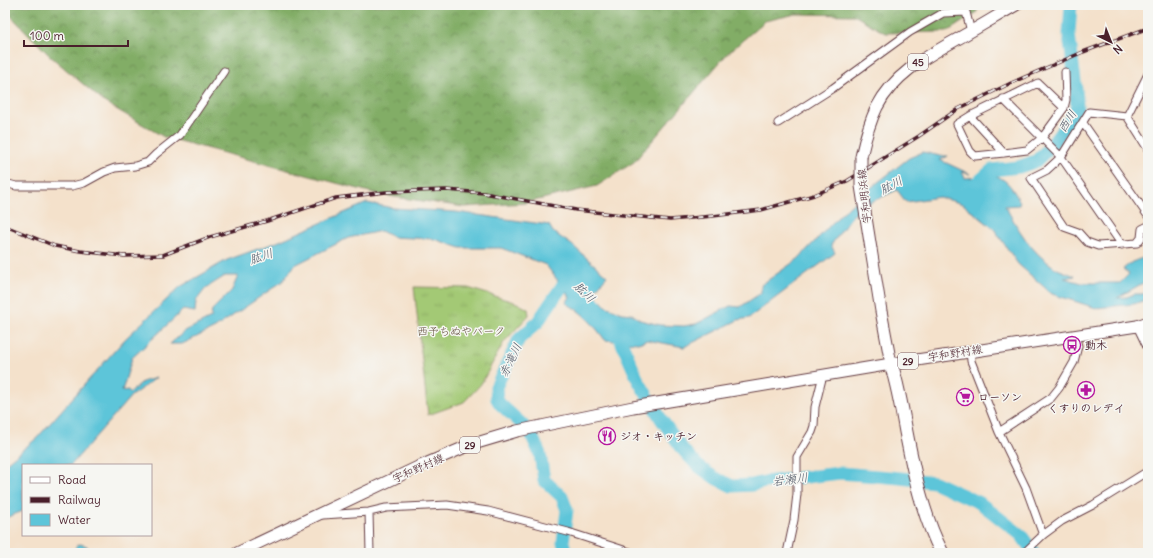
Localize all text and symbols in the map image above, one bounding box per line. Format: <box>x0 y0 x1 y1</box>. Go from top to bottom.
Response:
scale bar <box>24 22 128 48</box>
north arrow <box>1091 22 1131 62</box>
text: 100 m <box>30 28 64 43</box>
text: N <box>1110 42 1125 57</box>
road number: 45 <box>908 54 928 70</box>
water label: 西川 <box>1054 107 1080 135</box>
street label: 宇和明浜線 <box>854 168 874 224</box>
water label: 肱川 <box>877 173 905 197</box>
water label: 肱川 <box>247 245 275 267</box>
water label: 肱川 <box>571 278 599 306</box>
park label: 西予ちぬやパーク <box>417 324 505 338</box>
bus stop icon: 動木 <box>1062 335 1082 355</box>
place label: 動木 <box>1085 338 1107 352</box>
water label: 赤滝川 <box>495 341 525 379</box>
street label: 宇和野村線 <box>927 342 983 364</box>
road number: 29 <box>898 353 918 369</box>
pharmacy icon: くすりのレデイ <box>1076 380 1096 400</box>
supermarket icon: ローソン <box>955 387 975 407</box>
place label: ローソン <box>978 390 1022 404</box>
place label: くすりのレデイ <box>1048 401 1124 415</box>
restaurant icon: ジオ・キッチン <box>597 426 617 446</box>
place label: ジオ・キッチン <box>620 429 697 443</box>
road number: 29 <box>460 437 480 453</box>
street label: 宇和野村線 <box>390 450 446 486</box>
legend <box>22 464 152 536</box>
water label: 岩瀬川 <box>771 469 809 489</box>
text: Road <box>58 472 86 487</box>
text: Railway <box>58 492 101 507</box>
text: Water <box>58 512 91 527</box>

